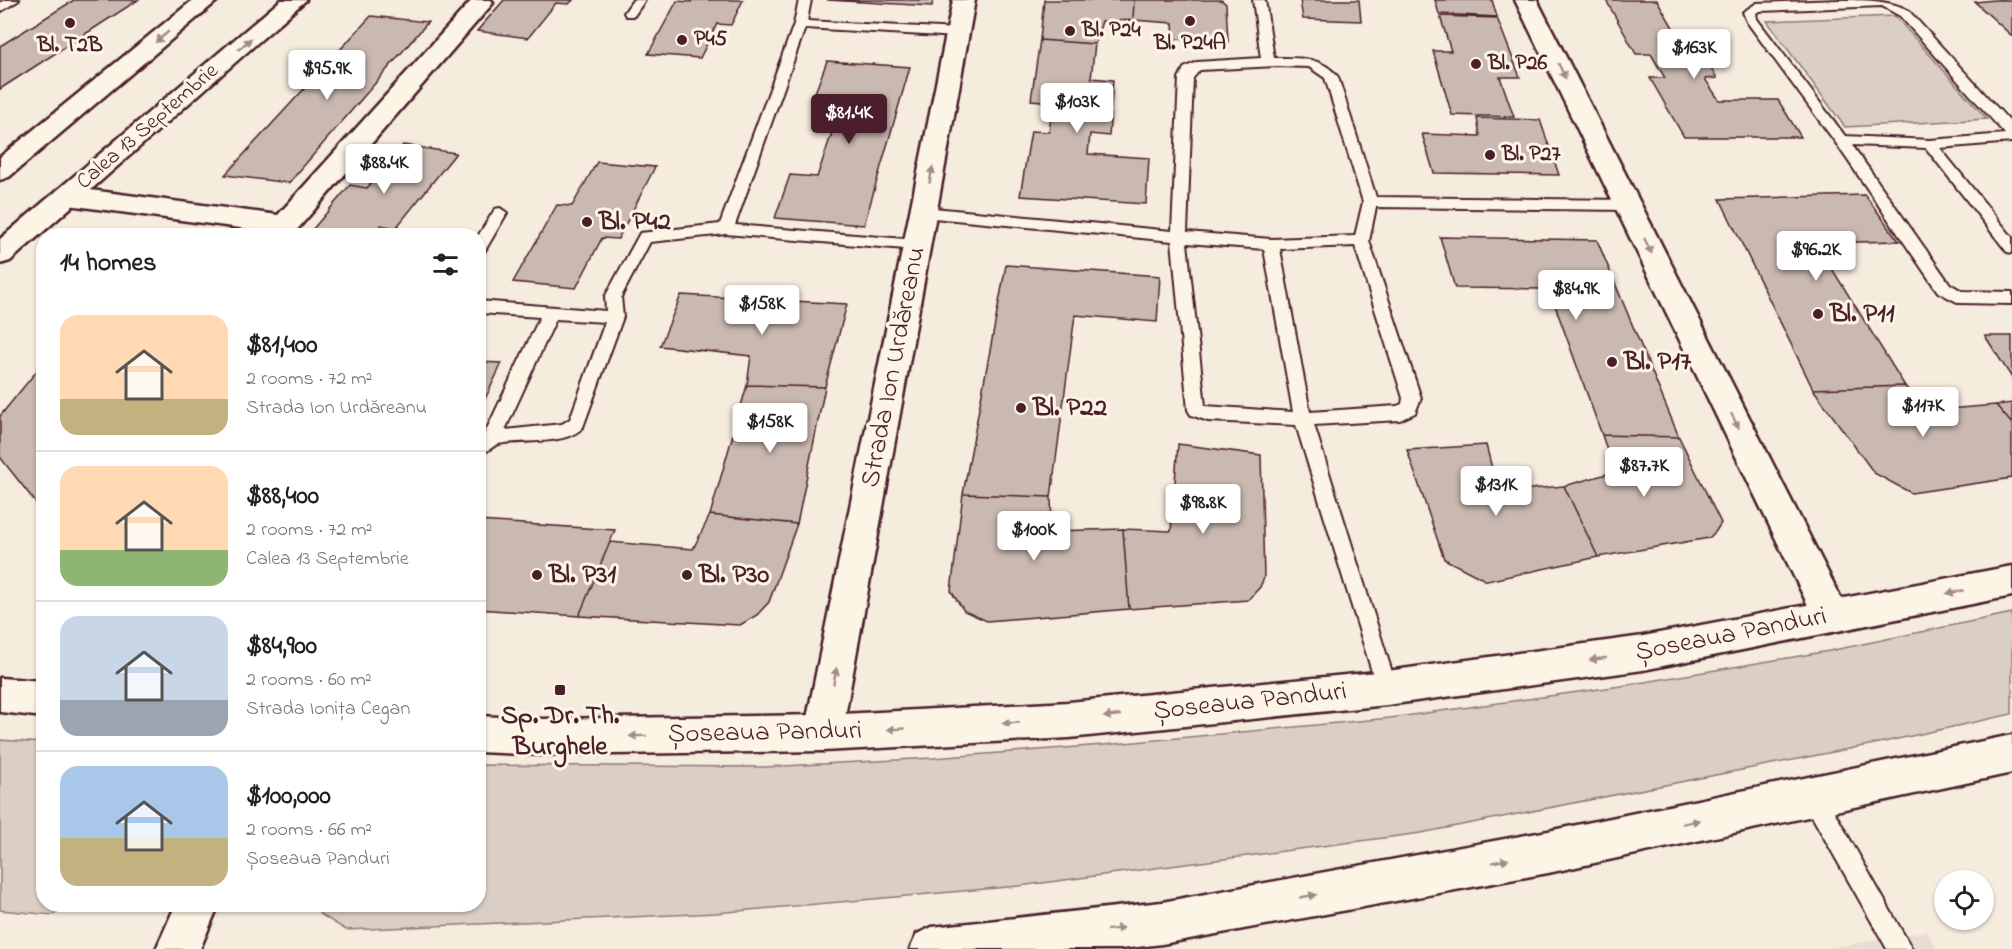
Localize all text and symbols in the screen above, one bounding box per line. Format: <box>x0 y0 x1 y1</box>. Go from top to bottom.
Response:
marker: Bl. P24A <box>1183 14 1197 28</box>
place label: Bl. P24 <box>1081 15 1142 47</box>
marker: Bl. T2B <box>63 16 77 30</box>
place label: P45 <box>694 24 727 56</box>
marker: Bl. P24 <box>1063 24 1077 38</box>
place label: Bl. P24A <box>1153 28 1226 60</box>
pin: $163K <box>1652 29 1736 80</box>
place label: Bl. T2B <box>36 30 103 62</box>
one-way arrow <box>154 31 170 44</box>
marker: P45 <box>675 33 689 47</box>
text: $163K <box>1671 34 1717 63</box>
one-way arrow <box>237 37 252 51</box>
place label: Bl. P26 <box>1487 48 1548 80</box>
pin: $95.9K <box>278 50 376 101</box>
text: $95.9K <box>302 55 352 84</box>
street label: Calea 13 Septembrie <box>70 56 226 198</box>
marker: Bl. P26 <box>1469 57 1483 71</box>
one-way arrow <box>1557 63 1566 80</box>
pin: $103K <box>1035 83 1119 134</box>
text: $103K <box>1054 88 1100 117</box>
pin: $81.4K <box>800 94 898 145</box>
text: $81.4K <box>825 99 873 128</box>
place label: Bl. P27 <box>1501 139 1562 171</box>
pin: $88.4K <box>335 144 433 195</box>
marker: Bl. P27 <box>1483 148 1497 162</box>
text: $88.4K <box>359 149 409 178</box>
one-way arrow <box>926 165 935 184</box>
place label: Bl. P42 <box>597 203 671 242</box>
marker: Bl. P42 <box>580 215 594 229</box>
pin: $96.2K <box>1767 231 1865 282</box>
text: $96.2K <box>1791 236 1841 265</box>
one-way arrow <box>1643 238 1653 255</box>
street label: Strada Ion Urdăreanu <box>852 243 936 491</box>
text: 14 homes <box>60 245 156 283</box>
icon: filters <box>429 248 462 281</box>
pin: $84.9K <box>1527 270 1625 321</box>
text: $84.9K <box>1552 275 1600 304</box>
pin: $158K <box>720 285 804 336</box>
text: $158K <box>738 290 786 319</box>
place label: Bl. P11 <box>1828 295 1895 334</box>
marker: Bl. P11 <box>1811 307 1825 321</box>
text: $81,400 <box>246 327 317 365</box>
icon: home <box>108 339 180 411</box>
place label: Bl. P17 <box>1622 343 1692 382</box>
marker: Bl. P17 <box>1605 355 1619 369</box>
text: 2 rooms · 72 m² <box>246 365 373 394</box>
pin: $117K <box>1881 387 1965 438</box>
place label: Bl. P22 <box>1031 389 1108 428</box>
text: $117K <box>1902 392 1944 421</box>
text: Strada Ion Urdăreanu <box>246 394 427 423</box>
marker: Bl. P22 <box>1014 401 1028 415</box>
pin: $158K <box>728 403 812 454</box>
text: $158K <box>746 408 794 437</box>
one-way arrow <box>1730 412 1739 429</box>
pin: $87.7K <box>1595 447 1693 498</box>
text: $87.7K <box>1619 452 1669 481</box>
pin: $131K <box>1454 466 1538 517</box>
text: $131K <box>1475 471 1517 500</box>
text: $88,400 <box>246 478 319 516</box>
pin: $98.8K <box>1154 484 1252 535</box>
text: $98.8K <box>1180 489 1226 518</box>
icon: home <box>108 490 180 562</box>
pin: $100K <box>992 511 1076 562</box>
text: 2 rooms · 72 m² <box>246 516 373 545</box>
text: $100K <box>1011 516 1057 545</box>
text: Calea 13 Septembrie <box>246 545 409 574</box>
place label: Bl. P31 <box>547 556 617 595</box>
place label: Bl. P30 <box>697 556 770 595</box>
marker: Bl. P31 <box>530 568 544 582</box>
marker: Bl. P30 <box>680 568 694 582</box>
one-way arrow <box>1945 588 1964 597</box>
street label: Șoseaua Panduri <box>1632 597 1830 673</box>
text: $84,900 <box>246 628 317 666</box>
icon: home <box>108 640 180 712</box>
one-way arrow <box>1588 655 1607 664</box>
text: 2 rooms · 60 m² <box>246 666 372 695</box>
one-way arrow <box>831 666 840 685</box>
street label: Șoseaua Panduri <box>1151 672 1349 732</box>
marker: Sp. Dr. Th. Burghele <box>553 683 567 697</box>
text: Strada Ionița Cegan <box>246 695 410 724</box>
place label: Sp. Dr. Th. Burghele <box>501 697 620 768</box>
one-way arrow <box>1103 711 1122 721</box>
street label: Șoseaua Panduri <box>668 712 862 754</box>
one-way arrow <box>1002 718 1021 727</box>
one-way arrow <box>886 725 905 734</box>
one-way arrow <box>628 731 647 741</box>
text: $100,000 <box>246 778 331 816</box>
icon: home <box>108 790 180 862</box>
text: 2 rooms · 66 m² <box>246 816 372 845</box>
one-way arrow <box>1681 817 1700 826</box>
text: Șoseaua Panduri <box>246 845 390 874</box>
one-way arrow <box>1490 856 1509 865</box>
map controls <box>1934 870 1994 930</box>
button: locate <box>1934 870 1994 930</box>
one-way arrow <box>1298 891 1317 900</box>
one-way arrow <box>1106 924 1125 933</box>

